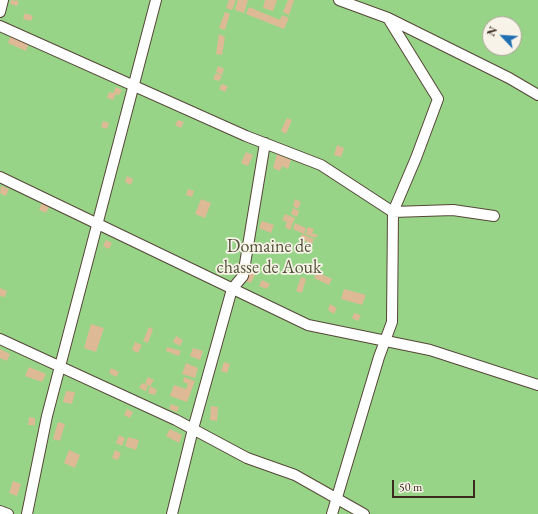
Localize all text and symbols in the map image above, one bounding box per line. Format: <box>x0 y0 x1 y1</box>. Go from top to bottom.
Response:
north arrow <box>482 16 522 56</box>
text: N <box>484 24 500 38</box>
park label: Domaine de chasse de Aouk <box>216 236 322 278</box>
scale bar <box>394 472 477 498</box>
text: 50 m <box>399 479 422 495</box>

